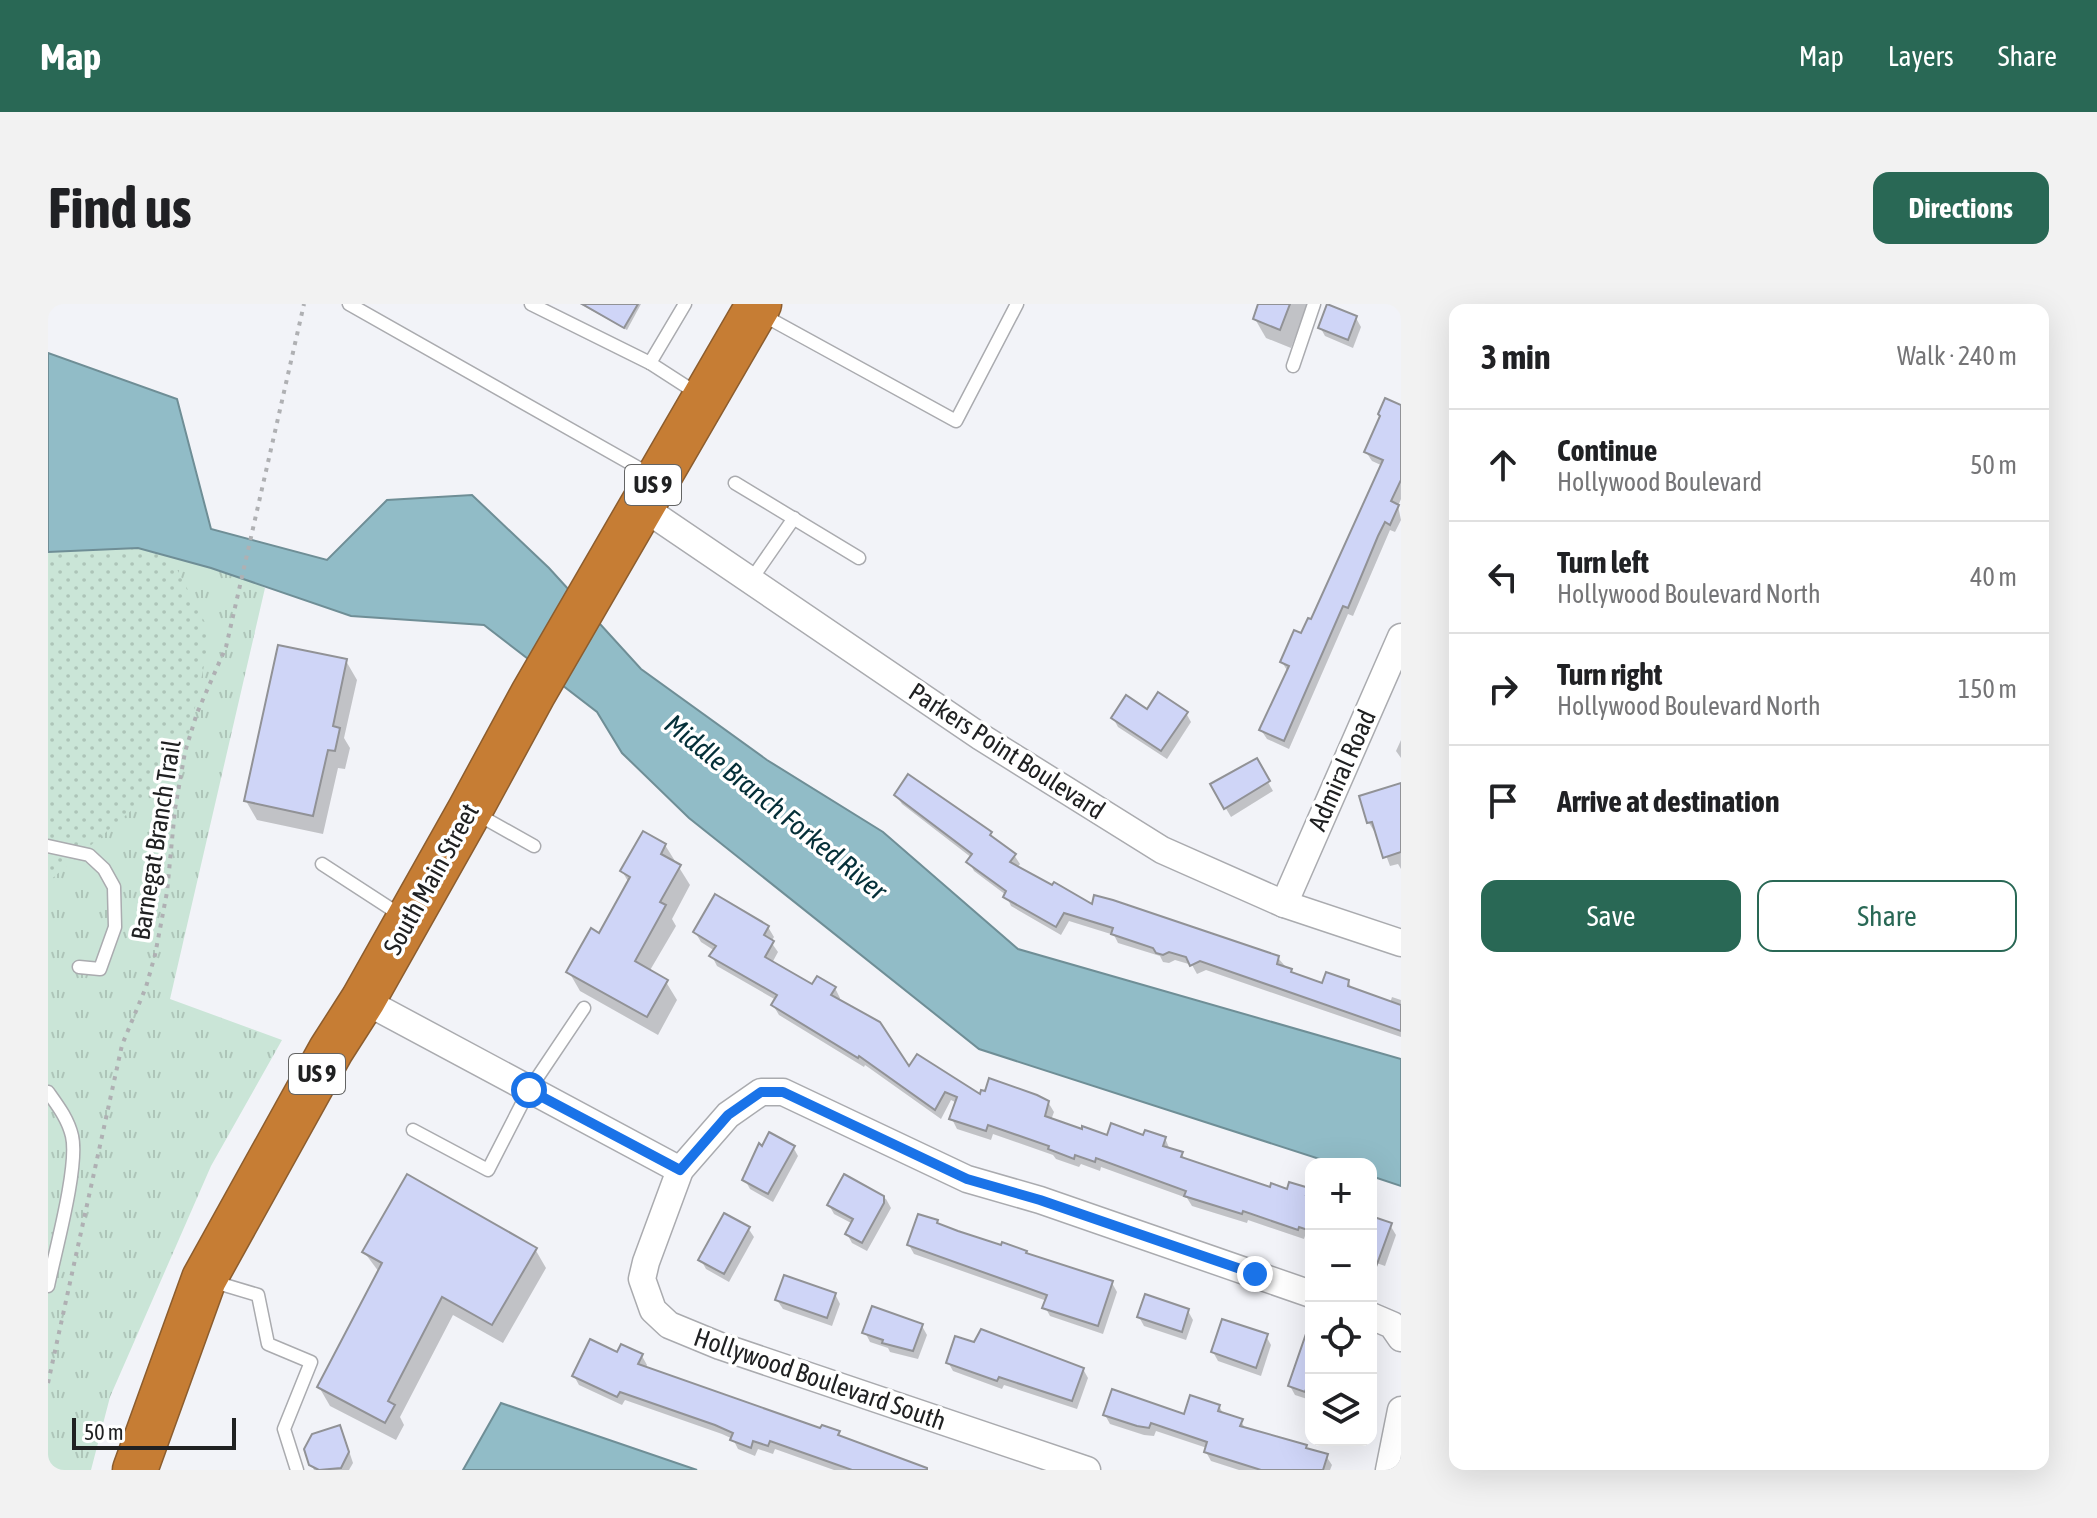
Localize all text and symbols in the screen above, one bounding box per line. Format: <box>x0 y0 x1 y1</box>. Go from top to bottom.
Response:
text: Map <box>40 35 101 78</box>
text: Map <box>1799 40 1844 72</box>
text: Layers <box>1888 40 1954 72</box>
text: Share <box>1998 40 2057 72</box>
button: Directions <box>1873 172 2049 244</box>
text: Find us <box>48 176 192 240</box>
text: 3 min <box>1481 337 1550 376</box>
text: Walk · 240 m <box>1897 341 2017 371</box>
text: Continue <box>1557 433 1657 467</box>
icon: ahead <box>1481 443 1525 487</box>
text: 50 m <box>1970 450 2017 480</box>
road number: US 9 <box>625 465 681 505</box>
text: Hollywood Boulevard <box>1557 467 1762 497</box>
text: Turn left <box>1557 545 1649 579</box>
icon: left <box>1481 555 1525 599</box>
text: 40 m <box>1970 562 2017 592</box>
text: Hollywood Boulevard North <box>1557 579 1821 609</box>
text: Turn right <box>1557 657 1663 691</box>
icon: right <box>1481 667 1525 711</box>
text: 150 m <box>1958 674 2017 704</box>
street label: Parkers Point Boulevard <box>904 677 1110 825</box>
text: Hollywood Boulevard North <box>1557 691 1821 721</box>
street label: Admiral Road <box>1302 705 1382 835</box>
water label: Middle Branch Forked River <box>659 708 895 907</box>
street label: Barnegat Branch Trail <box>125 738 187 942</box>
icon: arrive <box>1481 779 1525 823</box>
text: Arrive at destination <box>1557 784 1779 818</box>
street label: South Main Street <box>377 798 485 960</box>
button: Save <box>1481 880 1741 952</box>
button: Share <box>1757 880 2017 952</box>
road number: US 9 <box>289 1054 345 1094</box>
route start <box>511 1072 547 1108</box>
map controls <box>1305 1158 1377 1446</box>
button: + <box>1305 1158 1377 1230</box>
button: − <box>1305 1230 1377 1302</box>
route end <box>1237 1256 1273 1292</box>
button: locate <box>1305 1302 1377 1374</box>
street label: Hollywood Boulevard South <box>690 1322 950 1436</box>
button: layers <box>1305 1374 1377 1446</box>
scale bar <box>72 1414 236 1450</box>
text: 50 m <box>84 1419 124 1445</box>

